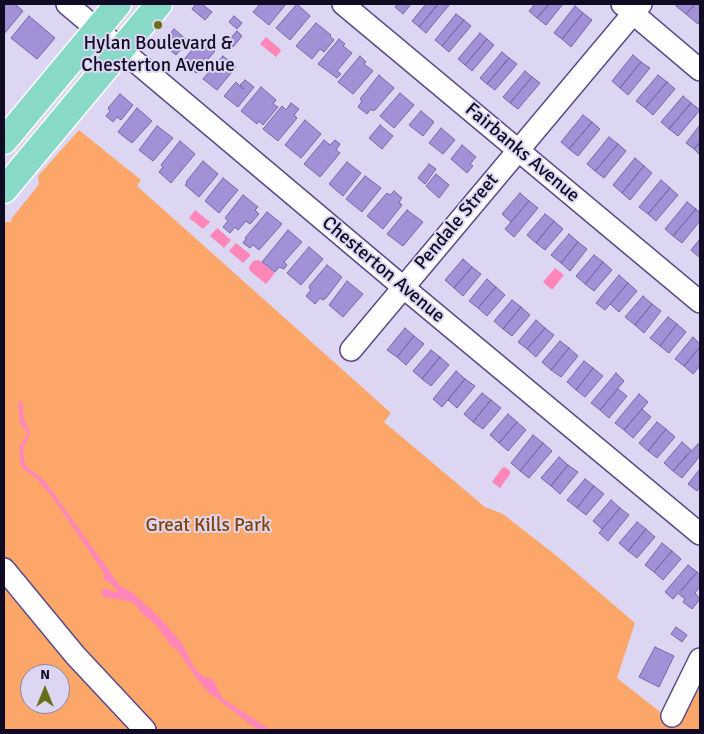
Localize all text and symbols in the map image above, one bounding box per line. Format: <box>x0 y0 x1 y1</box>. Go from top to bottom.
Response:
marker: Hylan Boulevard & Chesterton Avenue <box>152 19 164 31</box>
place label: Hylan Boulevard & Chesterton Avenue <box>81 33 235 77</box>
street label: Fairbanks Avenue <box>460 98 584 208</box>
street label: Pendale Street <box>410 169 504 275</box>
street label: Chesterton Avenue <box>317 212 449 328</box>
park label: Great Kills Park <box>145 515 271 537</box>
north arrow <box>20 664 70 714</box>
text: N <box>40 666 50 683</box>

